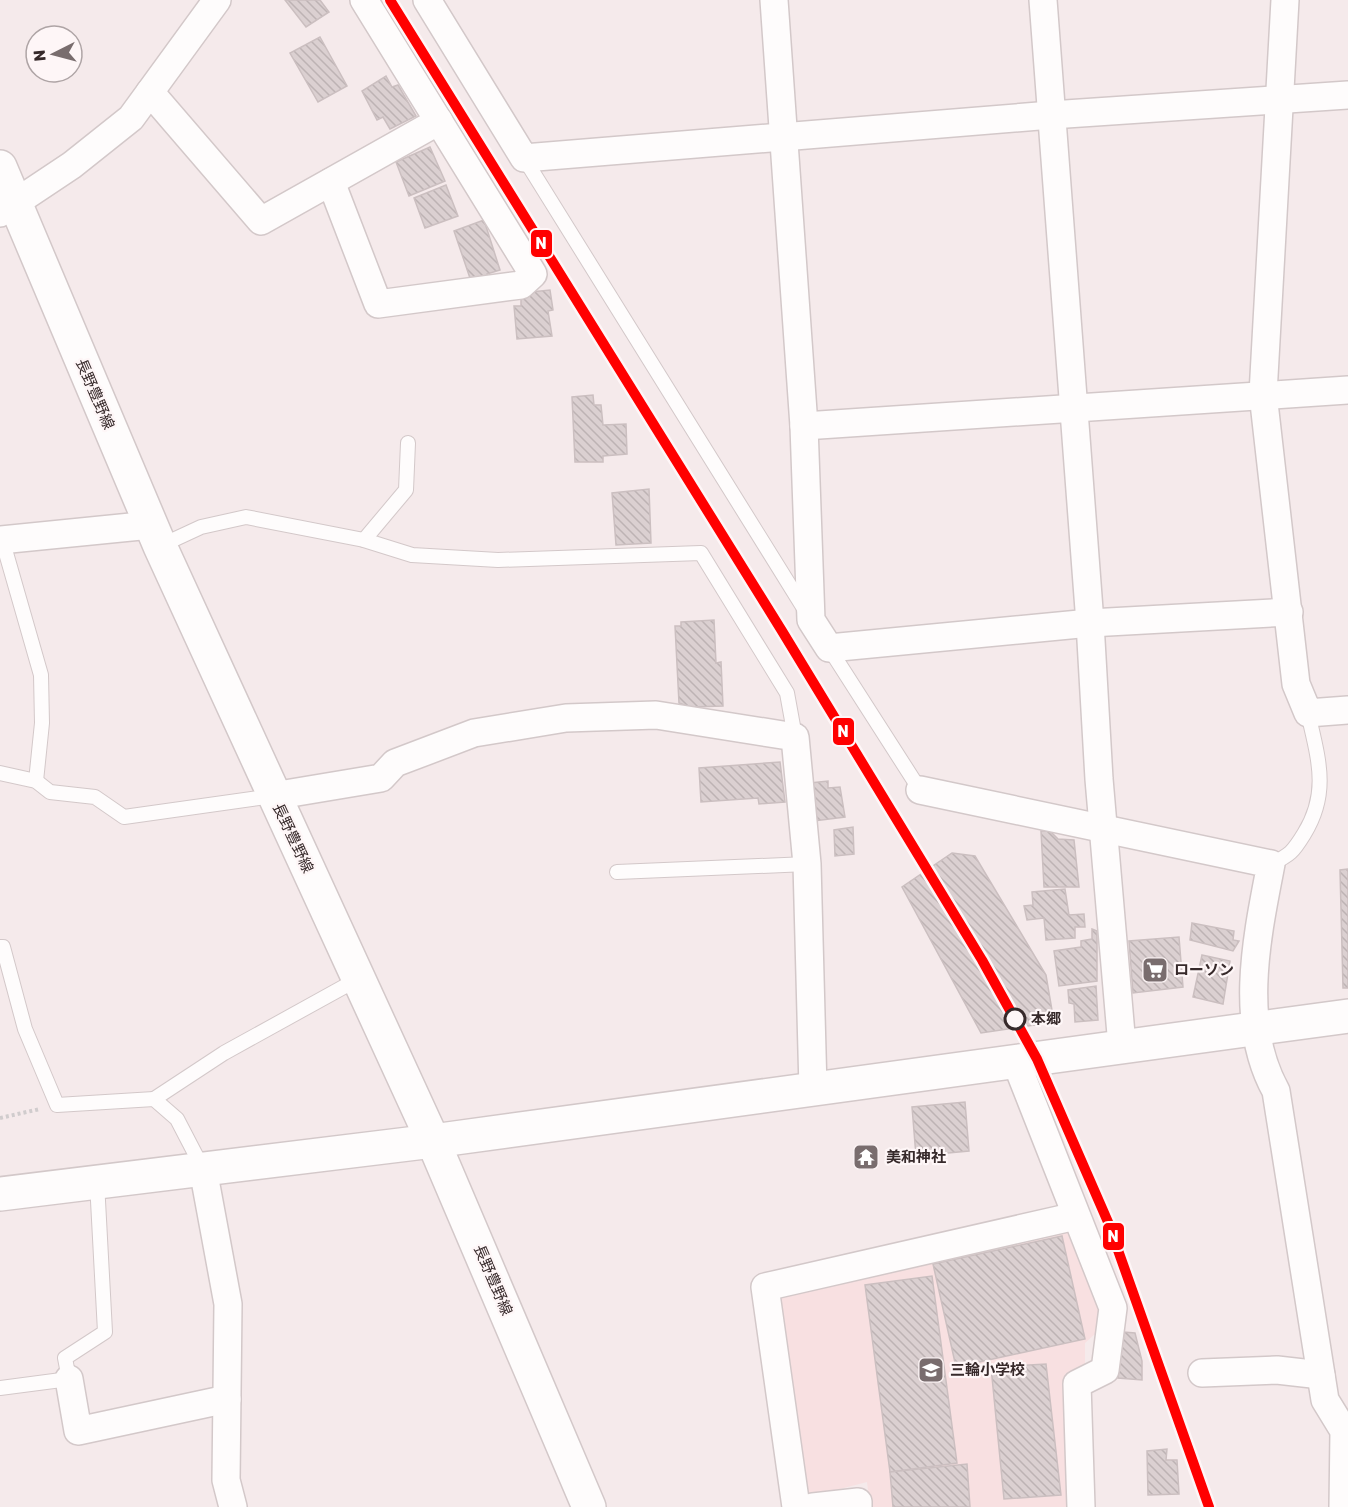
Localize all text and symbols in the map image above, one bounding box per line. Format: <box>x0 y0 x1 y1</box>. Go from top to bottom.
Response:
north arrow <box>24 24 84 84</box>
text: N <box>30 49 50 62</box>
line badge: N <box>530 229 553 258</box>
text: N <box>535 234 547 253</box>
street label: 長野豊野線 <box>72 356 118 432</box>
line badge: N <box>832 717 855 746</box>
text: N <box>837 722 849 741</box>
street label: 長野豊野線 <box>269 800 317 876</box>
supermarket icon: ローソン <box>1140 955 1170 985</box>
place label: ローソン <box>1174 961 1234 979</box>
marker: 本郷 <box>1004 1008 1026 1030</box>
place label: 本郷 <box>1031 1010 1061 1028</box>
temple icon: 美和神社 <box>851 1142 881 1172</box>
place label: 美和神社 <box>886 1148 946 1166</box>
line badge: N <box>1102 1222 1125 1251</box>
text: N <box>1107 1227 1119 1246</box>
street label: 長野豊野線 <box>470 1242 516 1318</box>
school or university icon: 三輪小学校 <box>916 1355 946 1385</box>
place label: 三輪小学校 <box>950 1361 1025 1379</box>

